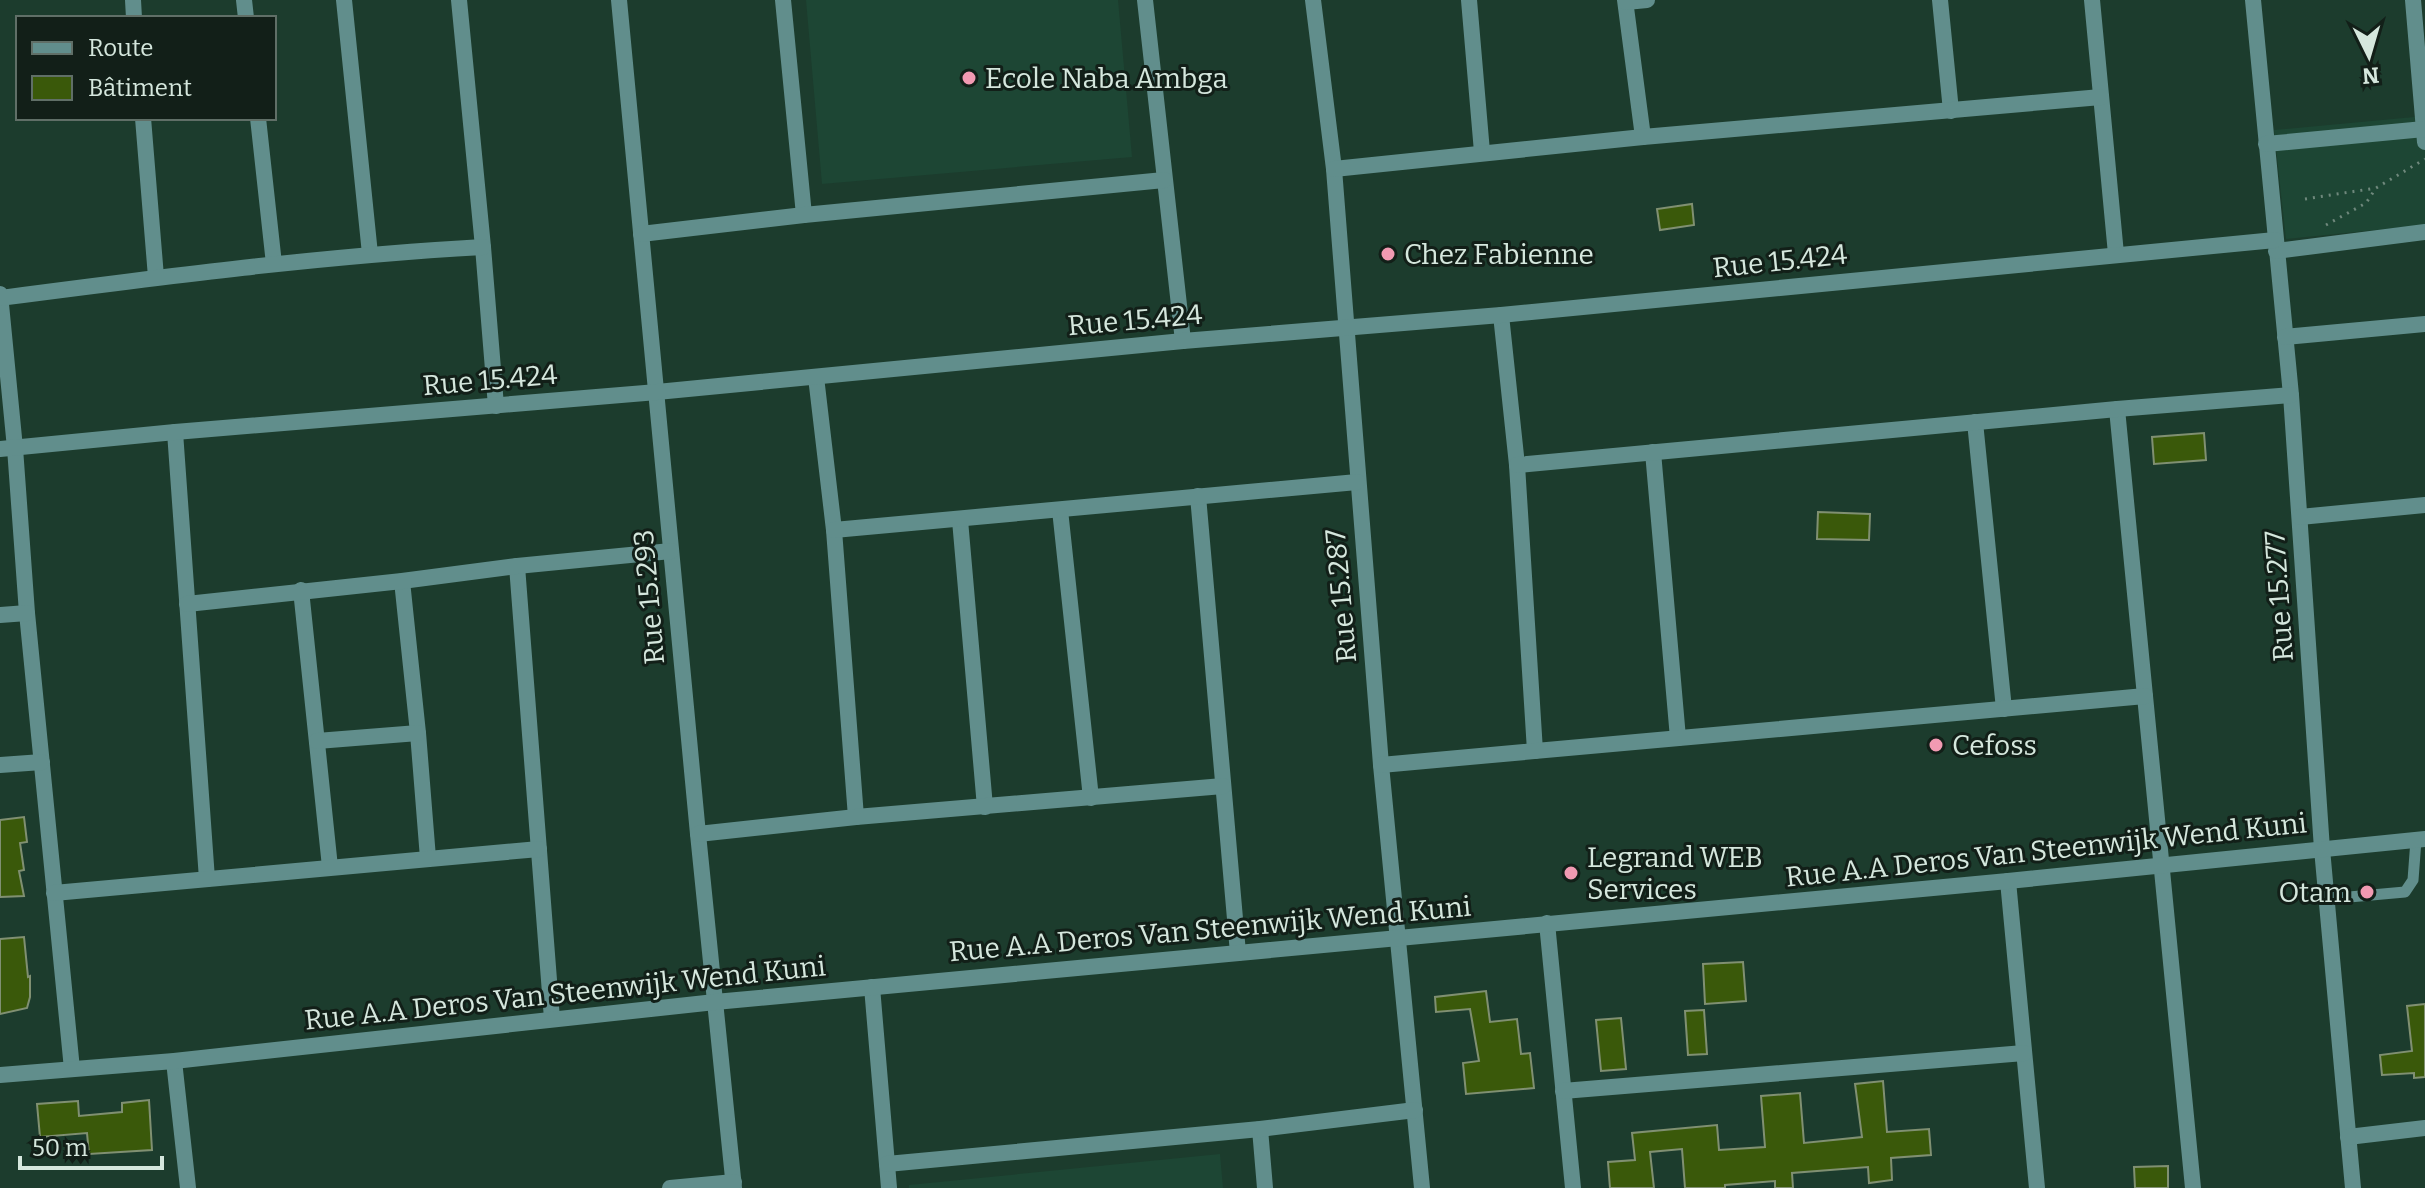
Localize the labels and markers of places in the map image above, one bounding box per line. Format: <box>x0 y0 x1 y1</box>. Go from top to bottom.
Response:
place label: Ecole Naba Ambga <box>985 62 1228 95</box>
marker: Ecole Naba Ambga <box>960 69 978 87</box>
place label: Chez Fabienne <box>1404 238 1594 271</box>
marker: Chez Fabienne <box>1379 245 1397 263</box>
place label: Cefoss <box>1952 729 2037 762</box>
marker: Cefoss <box>1927 736 1945 754</box>
place label: Legrand WEB Services <box>1587 841 1763 906</box>
marker: Legrand WEB Services <box>1562 864 1580 882</box>
place label: Otam <box>2278 876 2351 909</box>
marker: Otam <box>2358 883 2376 901</box>

